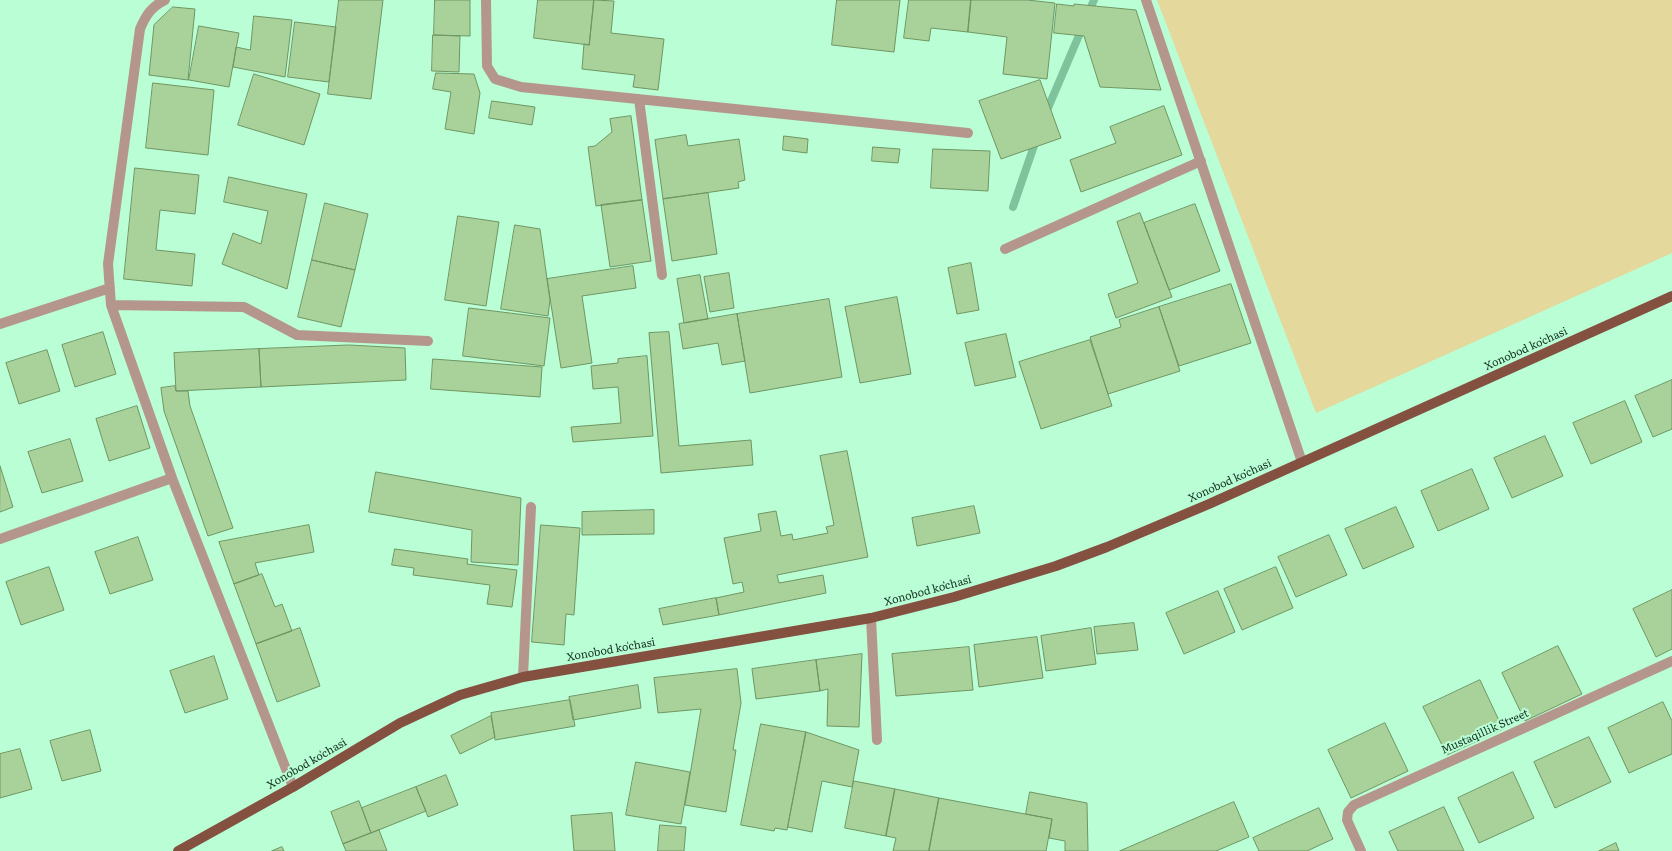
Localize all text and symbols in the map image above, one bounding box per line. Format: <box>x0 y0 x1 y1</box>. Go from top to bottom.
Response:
street label: Xonobod koʻchasi <box>1482 325 1570 373</box>
street label: Xonobod koʻchasi <box>1186 457 1274 505</box>
street label: Xonobod koʻchasi <box>883 573 973 609</box>
street label: Xonobod koʻchasi <box>566 636 656 664</box>
street label: Mustaqillik Street <box>1439 707 1531 757</box>
street label: Xonobod koʻchasi <box>265 736 349 792</box>

